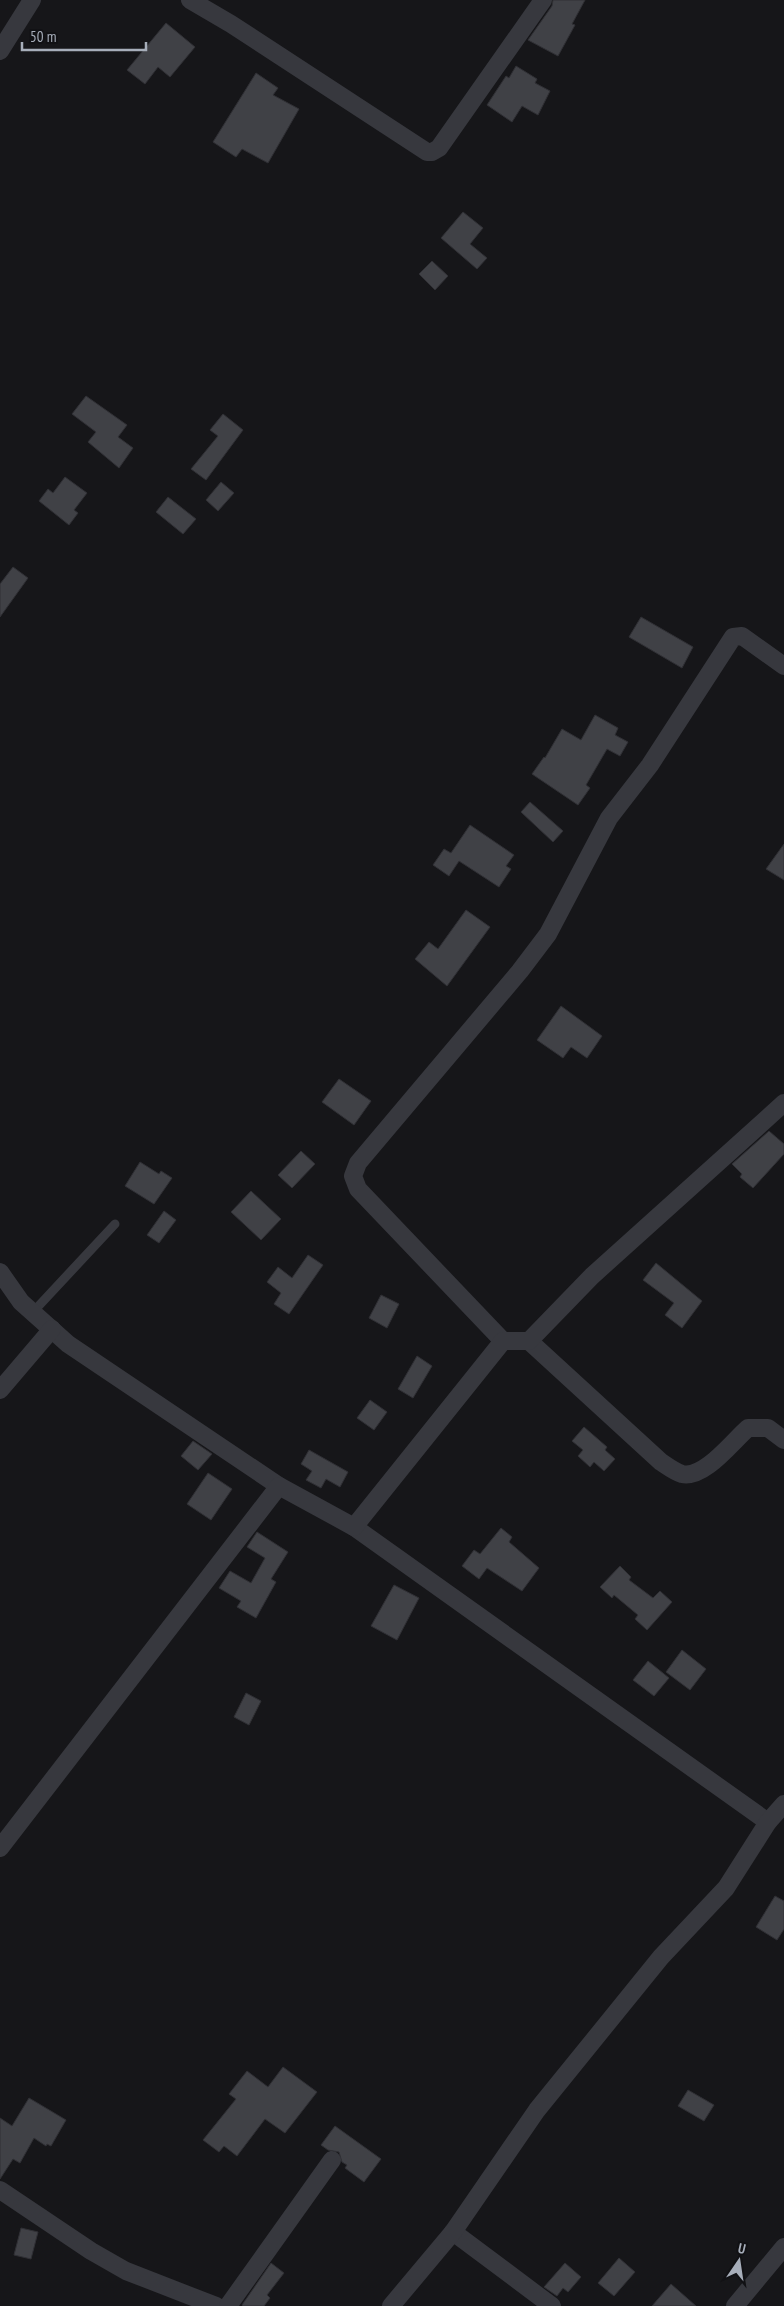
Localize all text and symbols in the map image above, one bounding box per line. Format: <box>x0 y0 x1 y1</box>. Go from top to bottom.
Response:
scale bar <box>22 20 146 52</box>
text: 50 m <box>30 27 56 46</box>
north arrow <box>714 2236 764 2286</box>
text: U <box>736 2239 747 2258</box>

